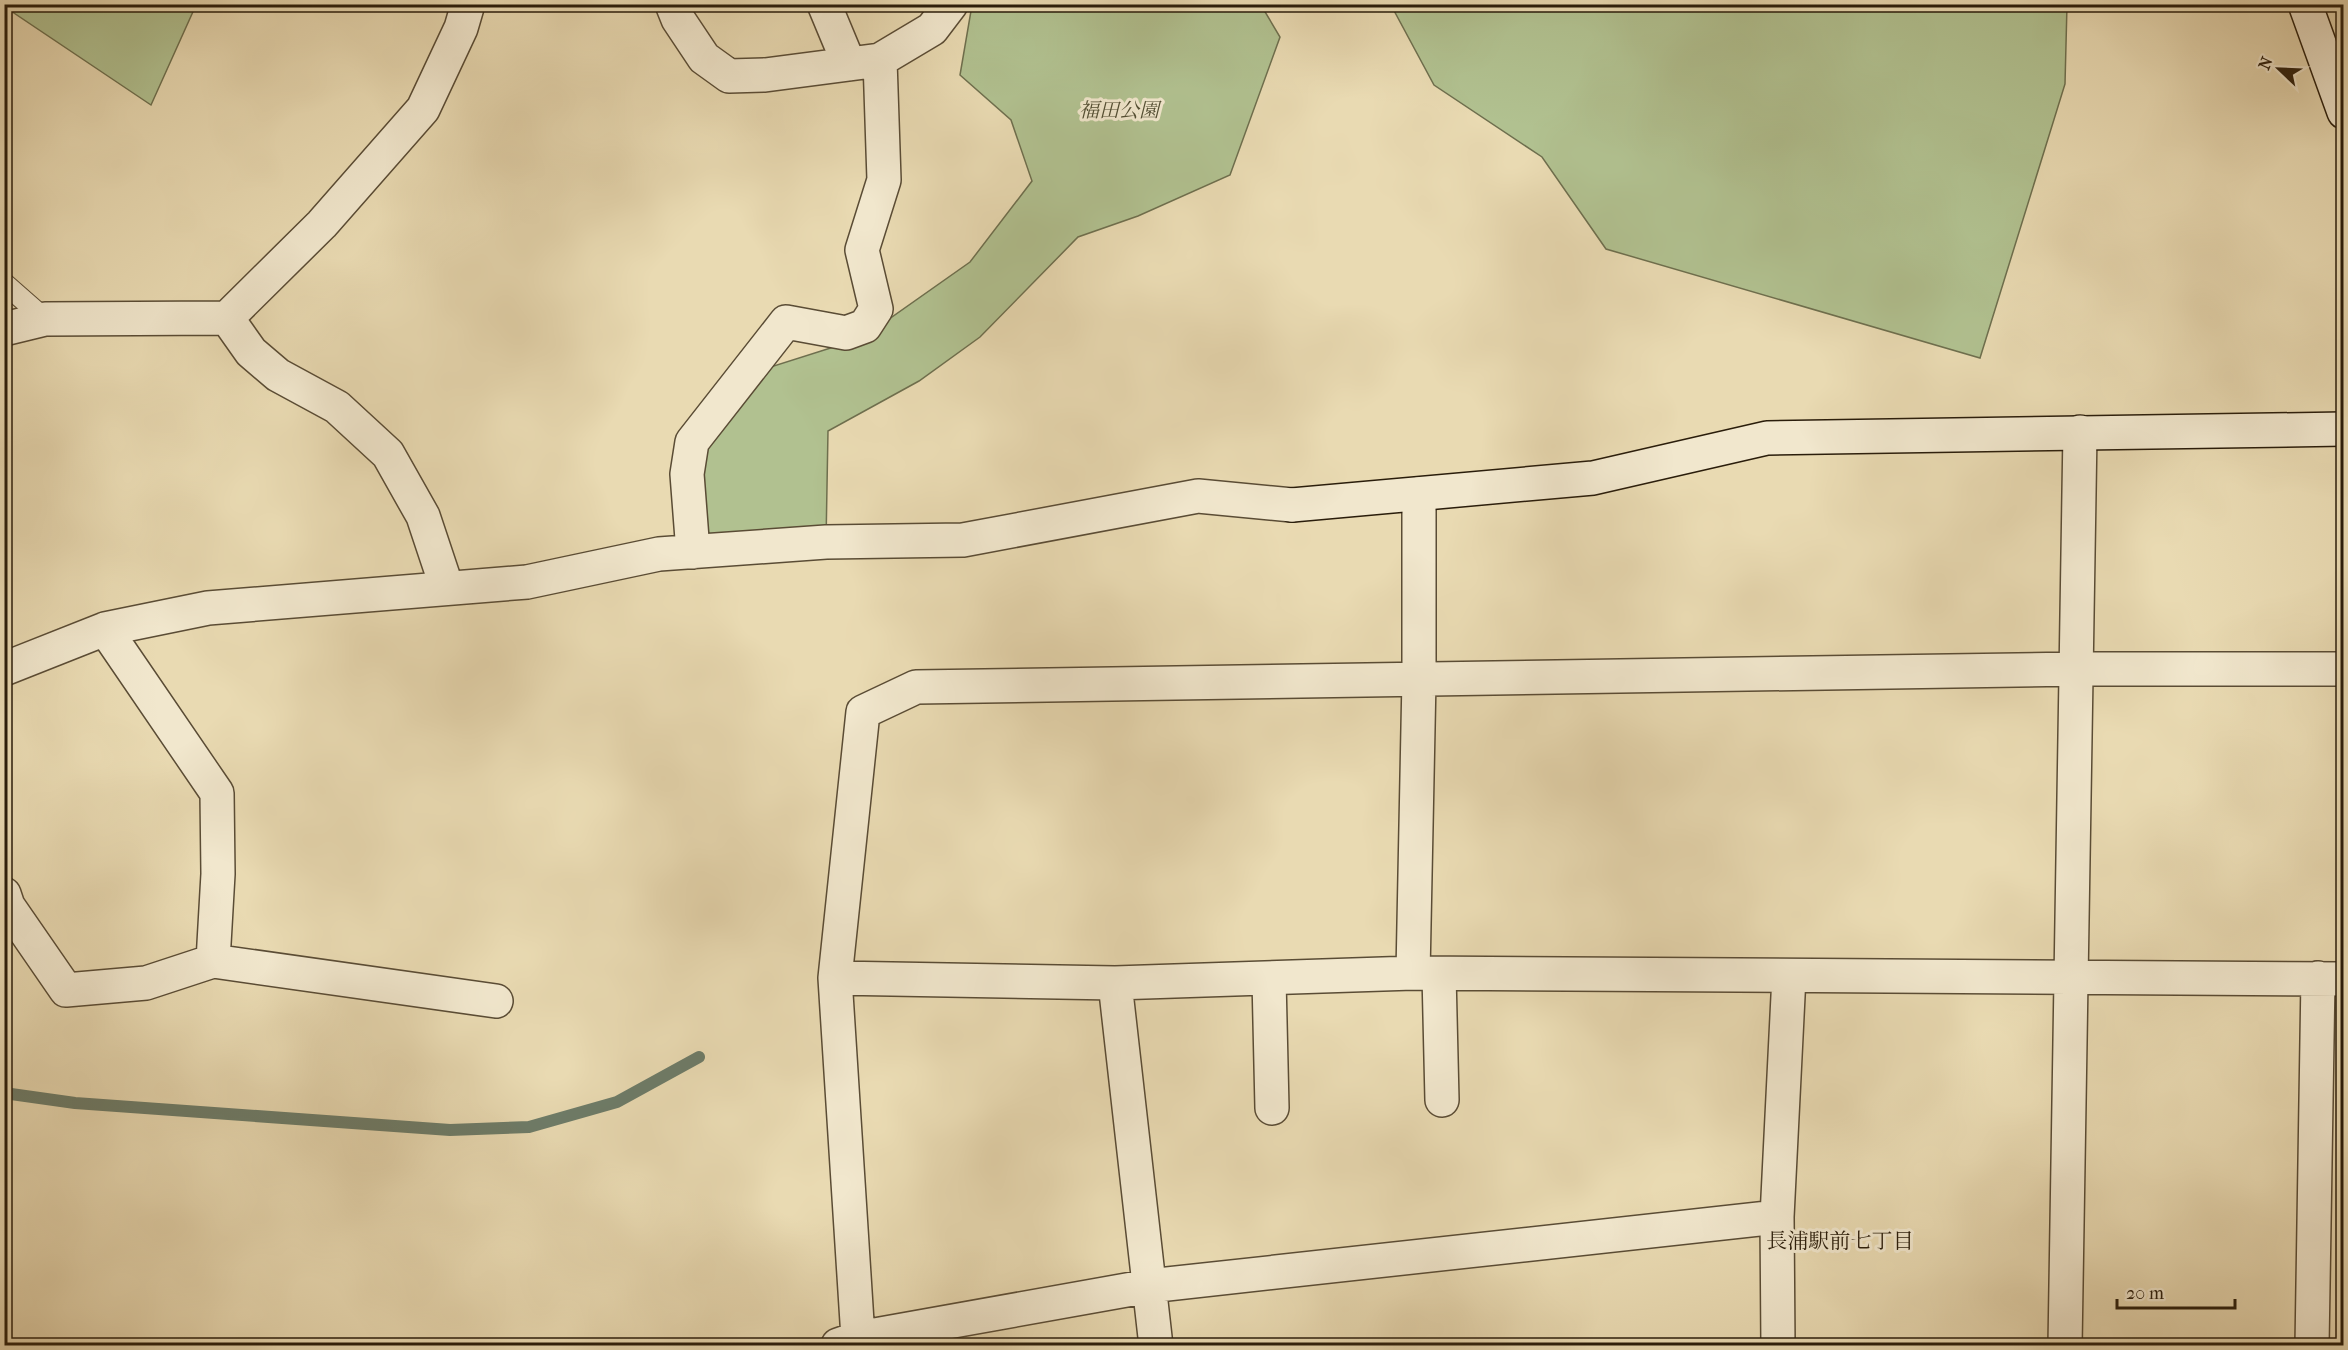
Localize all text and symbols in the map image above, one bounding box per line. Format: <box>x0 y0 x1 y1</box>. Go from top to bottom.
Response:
north arrow <box>2249 39 2309 99</box>
text: N <box>2255 53 2277 73</box>
park label: 福田公園 <box>1079 99 1162 122</box>
district label: 長浦駅前七丁目 <box>1767 1229 1914 1253</box>
scale bar <box>2117 1272 2236 1310</box>
text: 20 m <box>2126 1283 2164 1304</box>

